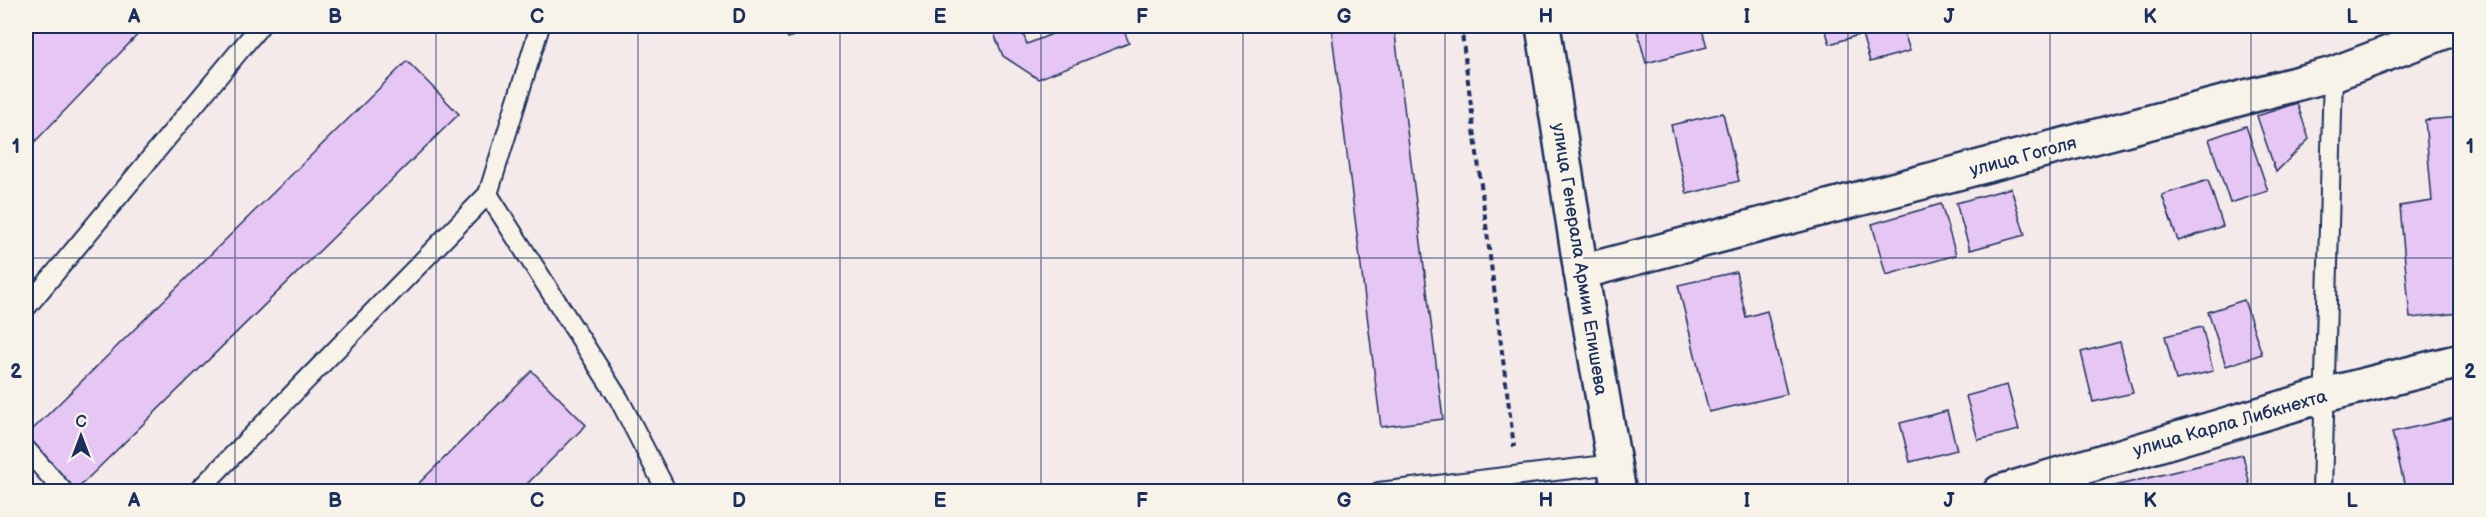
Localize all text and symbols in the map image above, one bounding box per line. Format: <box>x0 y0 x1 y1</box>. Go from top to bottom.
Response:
text: A <box>127 5 141 29</box>
text: B <box>328 5 342 29</box>
text: C <box>530 5 544 29</box>
text: D <box>732 5 746 29</box>
text: E <box>934 5 947 29</box>
text: F <box>1136 5 1148 29</box>
text: G <box>1337 5 1352 29</box>
text: H <box>1539 5 1553 29</box>
text: I <box>1744 5 1750 29</box>
text: J <box>1944 5 1956 29</box>
text: K <box>2143 5 2157 29</box>
text: L <box>2346 5 2358 29</box>
street label: улица Генерала Армии Епишева <box>1548 121 1611 397</box>
street label: улица Гоголя <box>1967 132 2079 181</box>
text: 1 <box>12 135 20 159</box>
text: 1 <box>2466 135 2474 159</box>
text: 2 <box>10 360 22 384</box>
text: 2 <box>2464 360 2476 384</box>
street label: улица Карла Либкнехта <box>2131 386 2330 461</box>
north arrow <box>51 406 111 466</box>
text: С <box>75 413 87 432</box>
text: A <box>127 489 141 513</box>
text: B <box>328 489 342 513</box>
text: C <box>530 489 544 513</box>
text: D <box>732 489 746 513</box>
text: E <box>934 489 947 513</box>
text: F <box>1136 489 1148 513</box>
text: G <box>1337 489 1352 513</box>
text: H <box>1539 489 1553 513</box>
text: I <box>1744 489 1750 513</box>
text: J <box>1944 489 1956 513</box>
text: K <box>2143 489 2157 513</box>
text: L <box>2346 489 2358 513</box>

